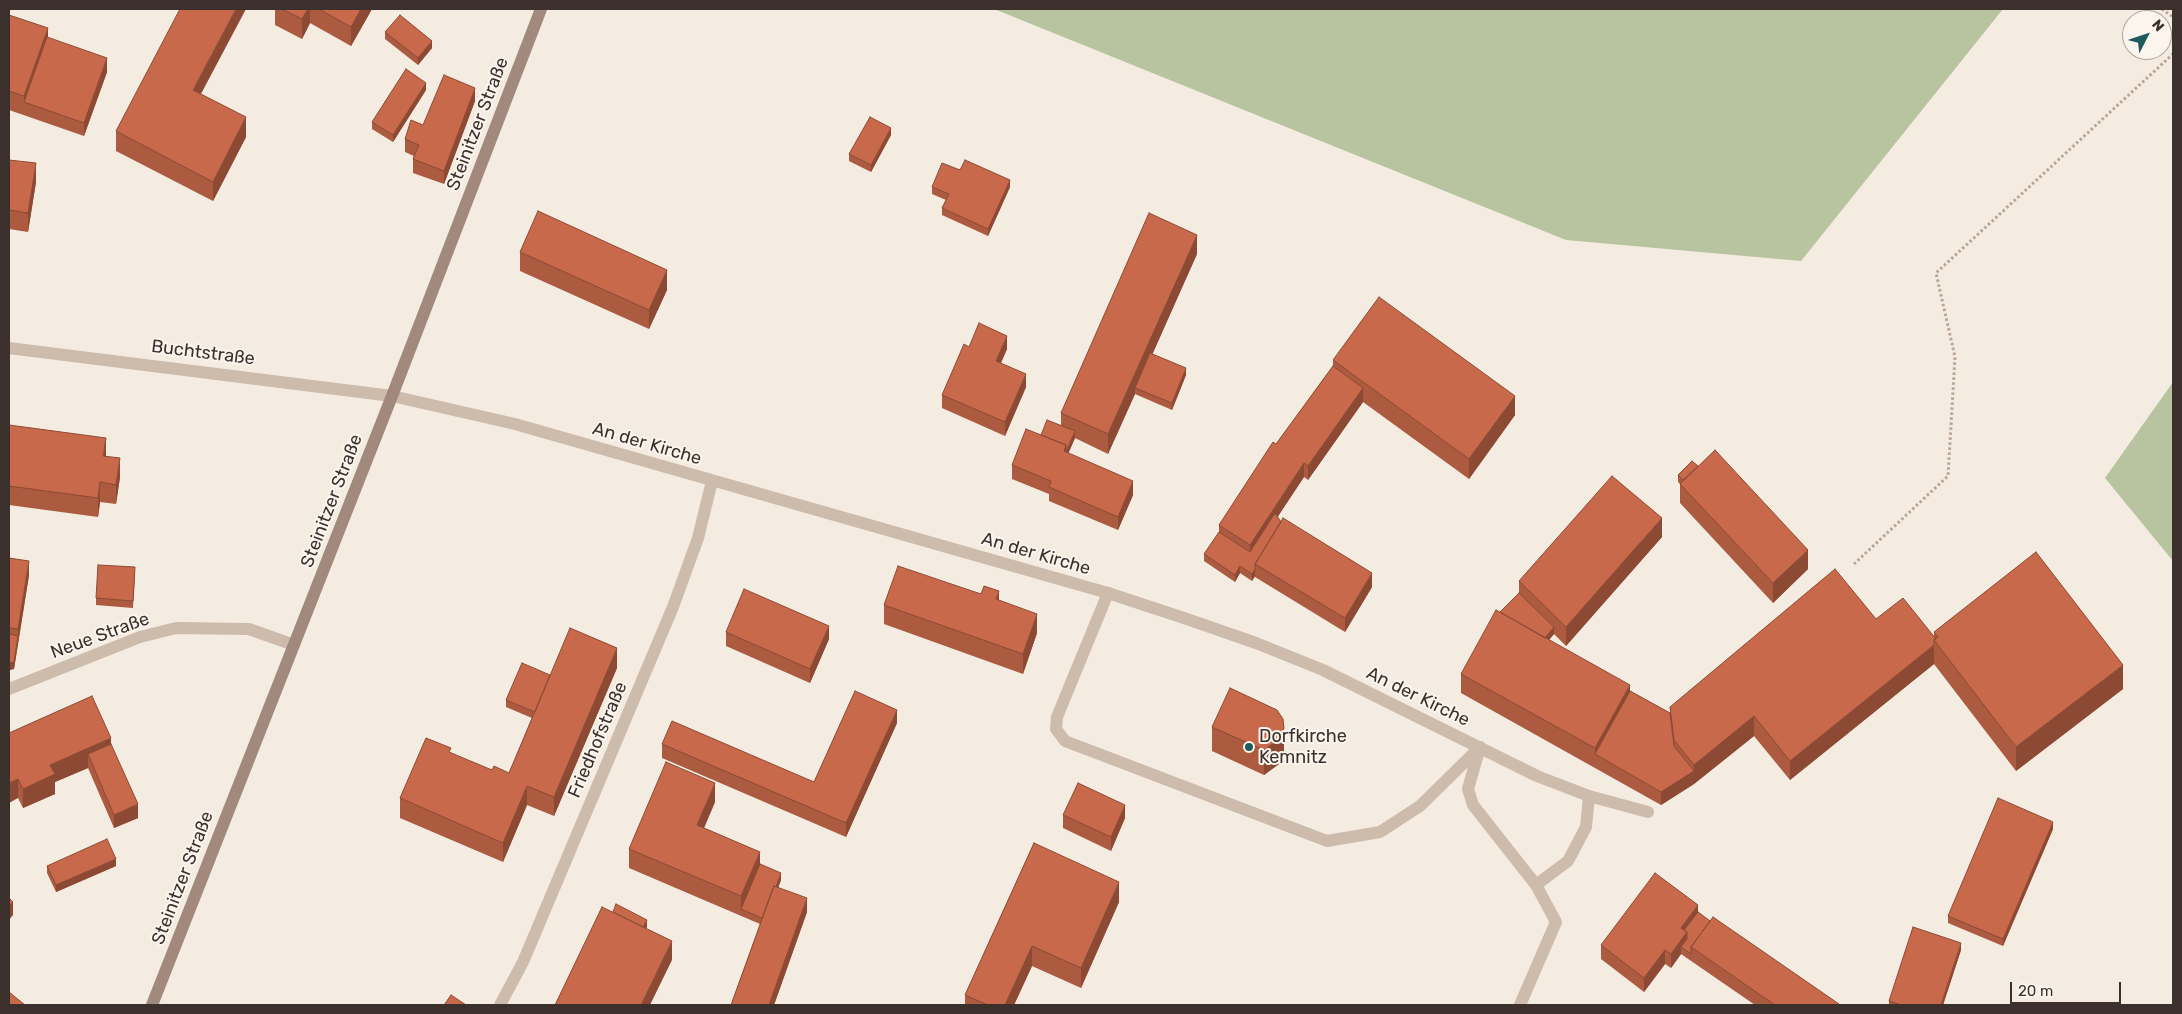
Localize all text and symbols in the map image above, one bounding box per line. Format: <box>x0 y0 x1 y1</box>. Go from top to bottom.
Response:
north arrow <box>2122 10 2172 60</box>
text: N <box>2148 16 2168 35</box>
street label: Steinitzer Straße <box>443 54 513 194</box>
street label: Buchtstraße <box>150 336 256 370</box>
street label: An der Kirche <box>590 418 704 470</box>
street label: Steinitzer Straße <box>297 431 367 571</box>
street label: An der Kirche <box>979 528 1093 580</box>
street label: Neue Straße <box>48 608 152 664</box>
street label: An der Kirche <box>1363 663 1473 731</box>
street label: Friedhofstraße <box>564 679 632 801</box>
place label: Dorfkirche Kemnitz <box>1259 726 1347 769</box>
marker: Dorfkirche Kemnitz <box>1243 741 1255 753</box>
street label: Steinitzer Straße <box>148 808 218 948</box>
scale bar <box>2012 972 2123 1004</box>
text: 20 m <box>2018 982 2053 1000</box>

